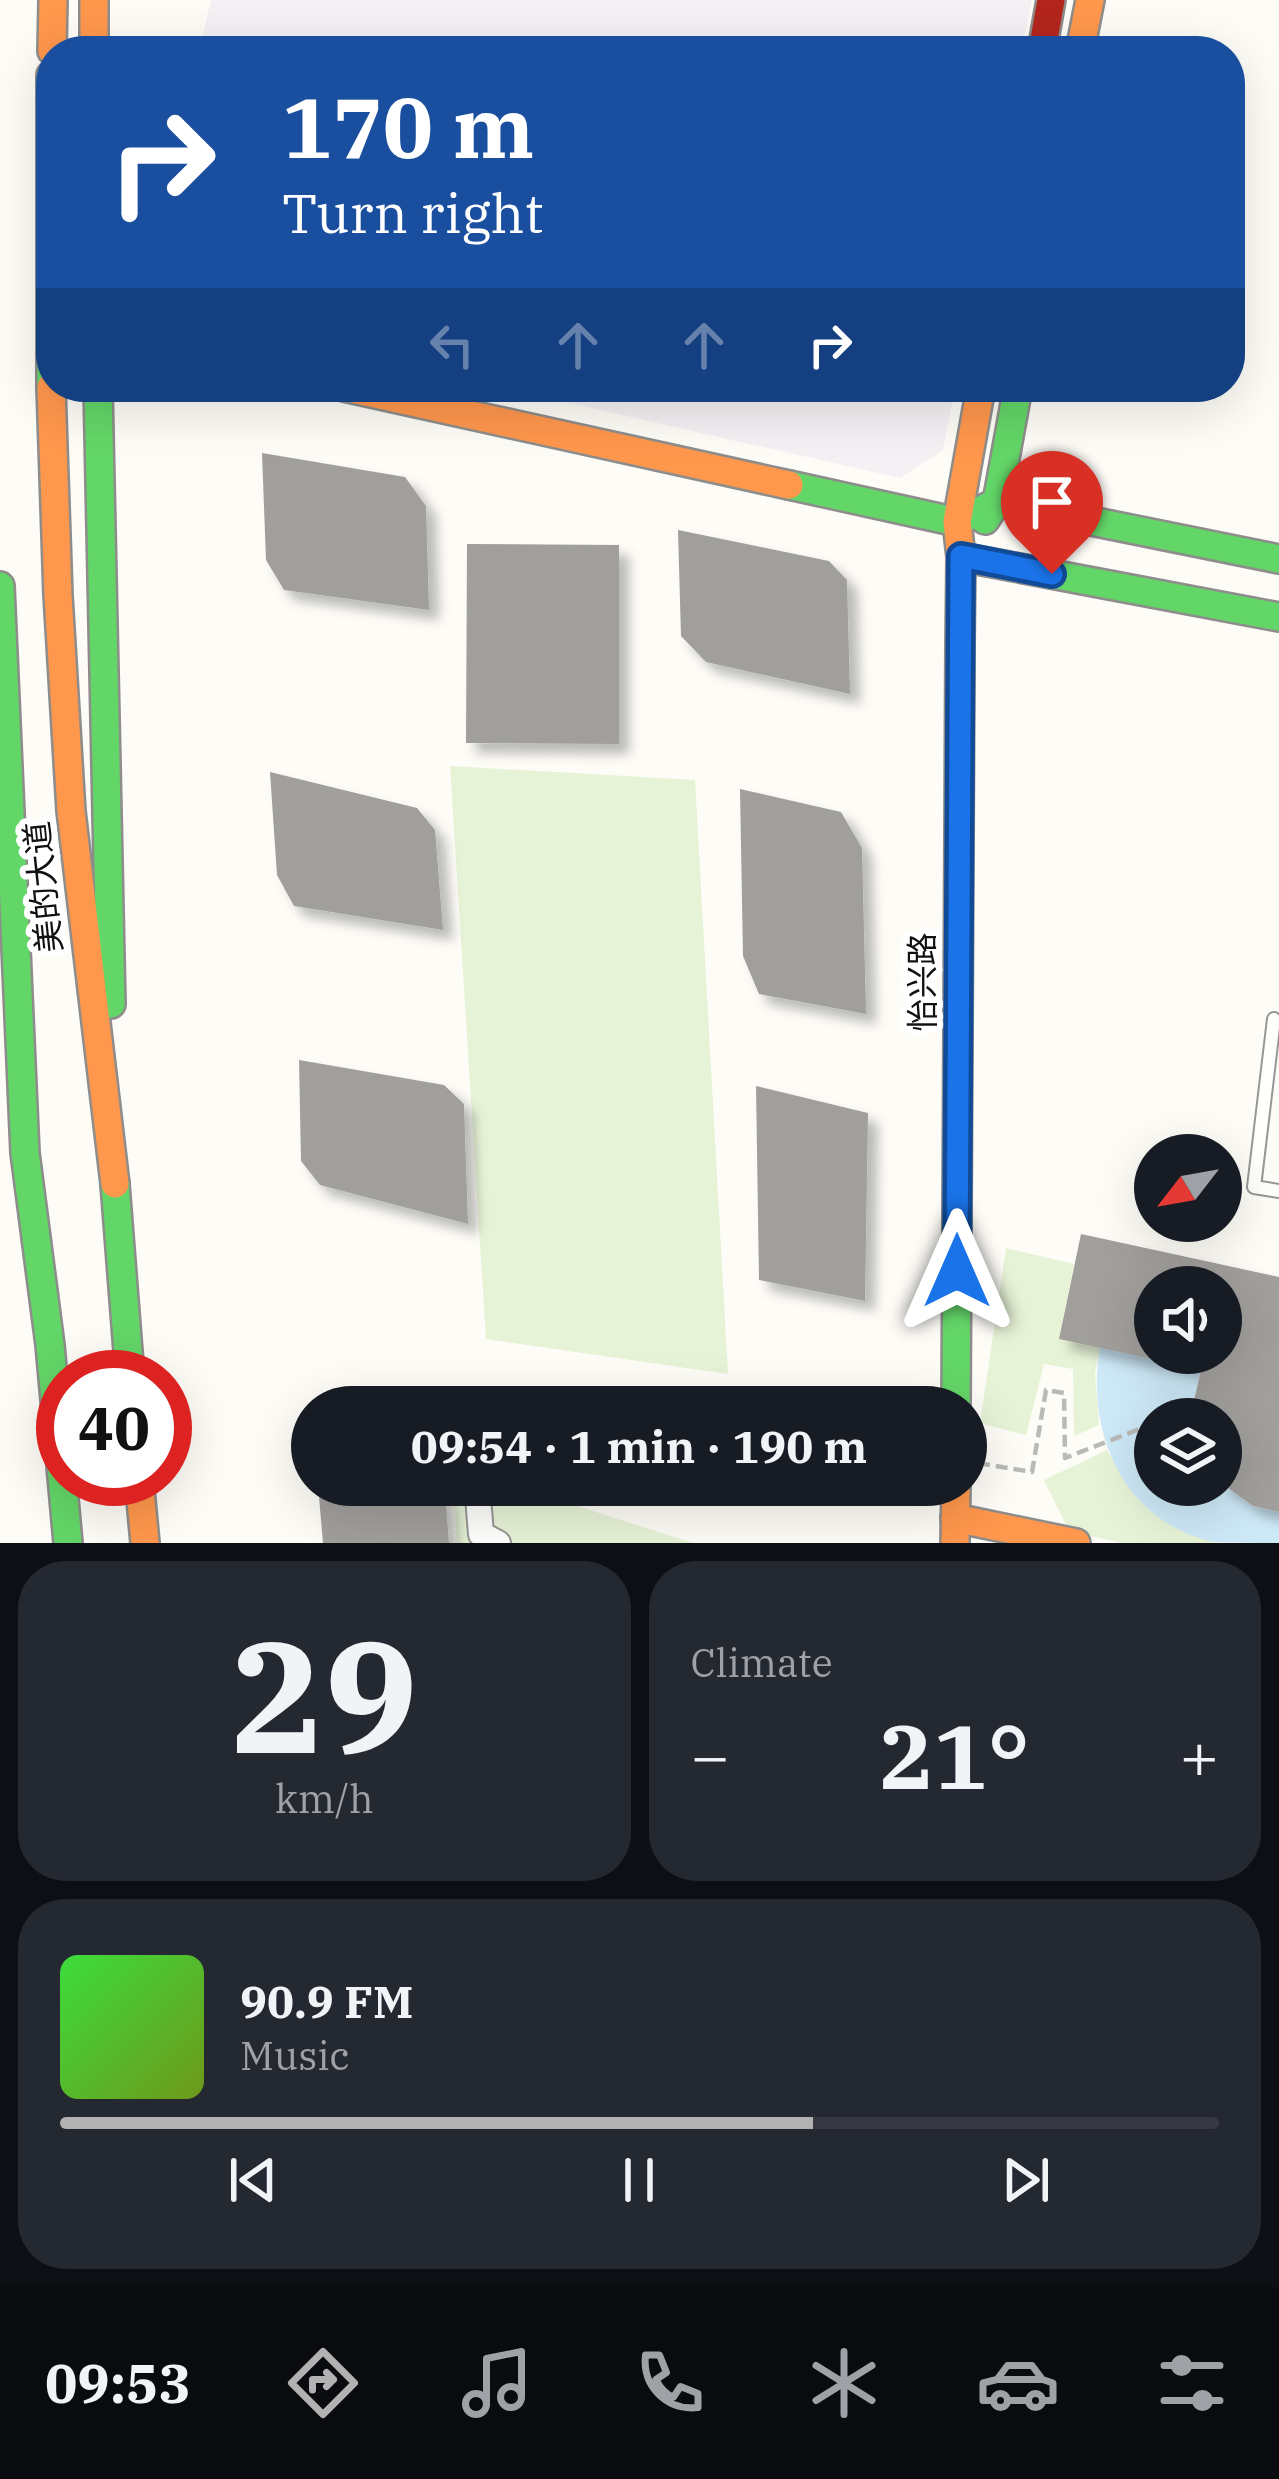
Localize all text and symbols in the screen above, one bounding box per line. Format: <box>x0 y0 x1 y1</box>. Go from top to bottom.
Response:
text: 170 m <box>282 72 534 181</box>
icon: right <box>84 84 240 240</box>
text: Turn right <box>282 178 544 248</box>
icon: left <box>419 312 485 378</box>
icon: ahead <box>545 312 611 378</box>
icon: ahead <box>671 312 737 378</box>
icon: right <box>797 312 863 378</box>
pin <box>1001 451 1103 574</box>
icon: arrive <box>1019 469 1085 535</box>
street label: 美的大道 <box>14 819 71 955</box>
street label: 怡兴路 <box>900 933 943 1032</box>
north arrow <box>1134 1134 1242 1242</box>
map controls <box>1134 1134 1242 1506</box>
position arrow <box>894 1208 1020 1334</box>
button: sound <box>1134 1266 1242 1374</box>
speed limit sign: 40 <box>36 1350 192 1506</box>
button: layers <box>1134 1398 1242 1506</box>
text: 09:54 · 1 min · 190 m <box>411 1417 867 1475</box>
text: 29 <box>231 1593 418 1796</box>
text: Climate <box>691 1637 833 1688</box>
text: 21° <box>880 1697 1030 1814</box>
text: − <box>691 1712 730 1798</box>
text: + <box>1179 1712 1219 1798</box>
text: km/h <box>275 1773 374 1824</box>
text: 90.9 FM <box>240 1972 413 2030</box>
text: Music <box>240 2030 350 2081</box>
icon: previous <box>220 2147 286 2213</box>
icon: pause <box>606 2147 672 2213</box>
icon: next <box>993 2147 1059 2213</box>
icon: directions <box>281 2341 365 2425</box>
icon: music <box>455 2341 539 2425</box>
icon: phone <box>628 2341 712 2425</box>
icon: climate <box>802 2341 886 2425</box>
icon: car <box>976 2341 1060 2425</box>
icon: filters <box>1150 2341 1234 2425</box>
text: 09:53 <box>45 2348 191 2418</box>

